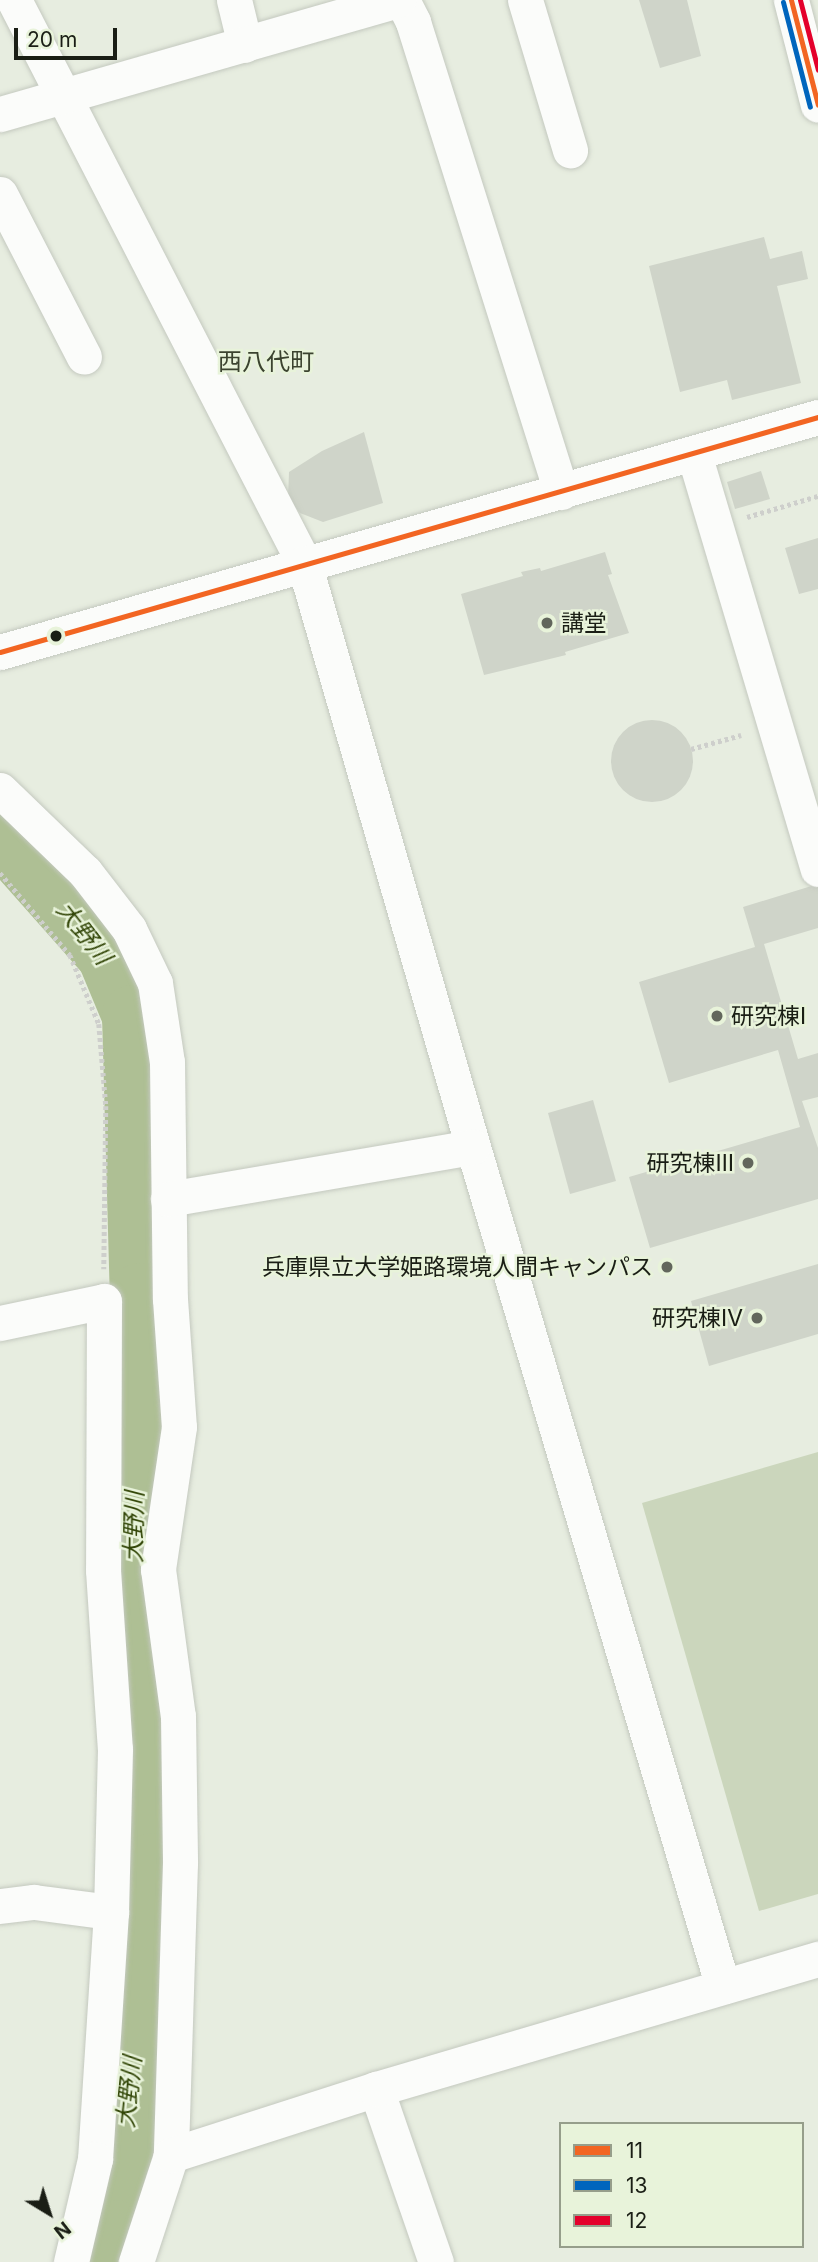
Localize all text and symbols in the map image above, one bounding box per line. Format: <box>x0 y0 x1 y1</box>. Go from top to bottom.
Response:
scale bar <box>18 14 121 58</box>
text: 20 m <box>27 27 77 52</box>
district label: 西八代町 <box>218 348 314 376</box>
place label: 講堂 <box>561 609 607 637</box>
marker: 講堂 <box>539 615 555 631</box>
unlabelled marker <box>49 629 63 643</box>
water label: 大野川 <box>50 896 118 970</box>
place label: 研究棟Ⅰ <box>731 1002 806 1030</box>
marker: 研究棟Ⅰ <box>709 1008 725 1024</box>
place label: 研究棟Ⅲ <box>646 1149 734 1177</box>
marker: 研究棟Ⅲ <box>740 1155 756 1171</box>
place label: 兵庫県立大学姫路環境人間キャンパス <box>262 1253 653 1281</box>
marker: 兵庫県立大学姫路環境人間キャンパス <box>659 1259 675 1275</box>
place label: 研究棟Ⅳ <box>652 1304 743 1332</box>
marker: 研究棟Ⅳ <box>749 1310 765 1326</box>
water label: 大野川 <box>119 1491 149 1563</box>
water label: 大野川 <box>111 2055 147 2129</box>
legend <box>559 2122 804 2248</box>
text: 11 <box>626 2138 643 2163</box>
text: 13 <box>626 2173 648 2198</box>
north arrow <box>14 2178 84 2248</box>
text: 12 <box>626 2208 647 2233</box>
text: N <box>49 2216 75 2243</box>

